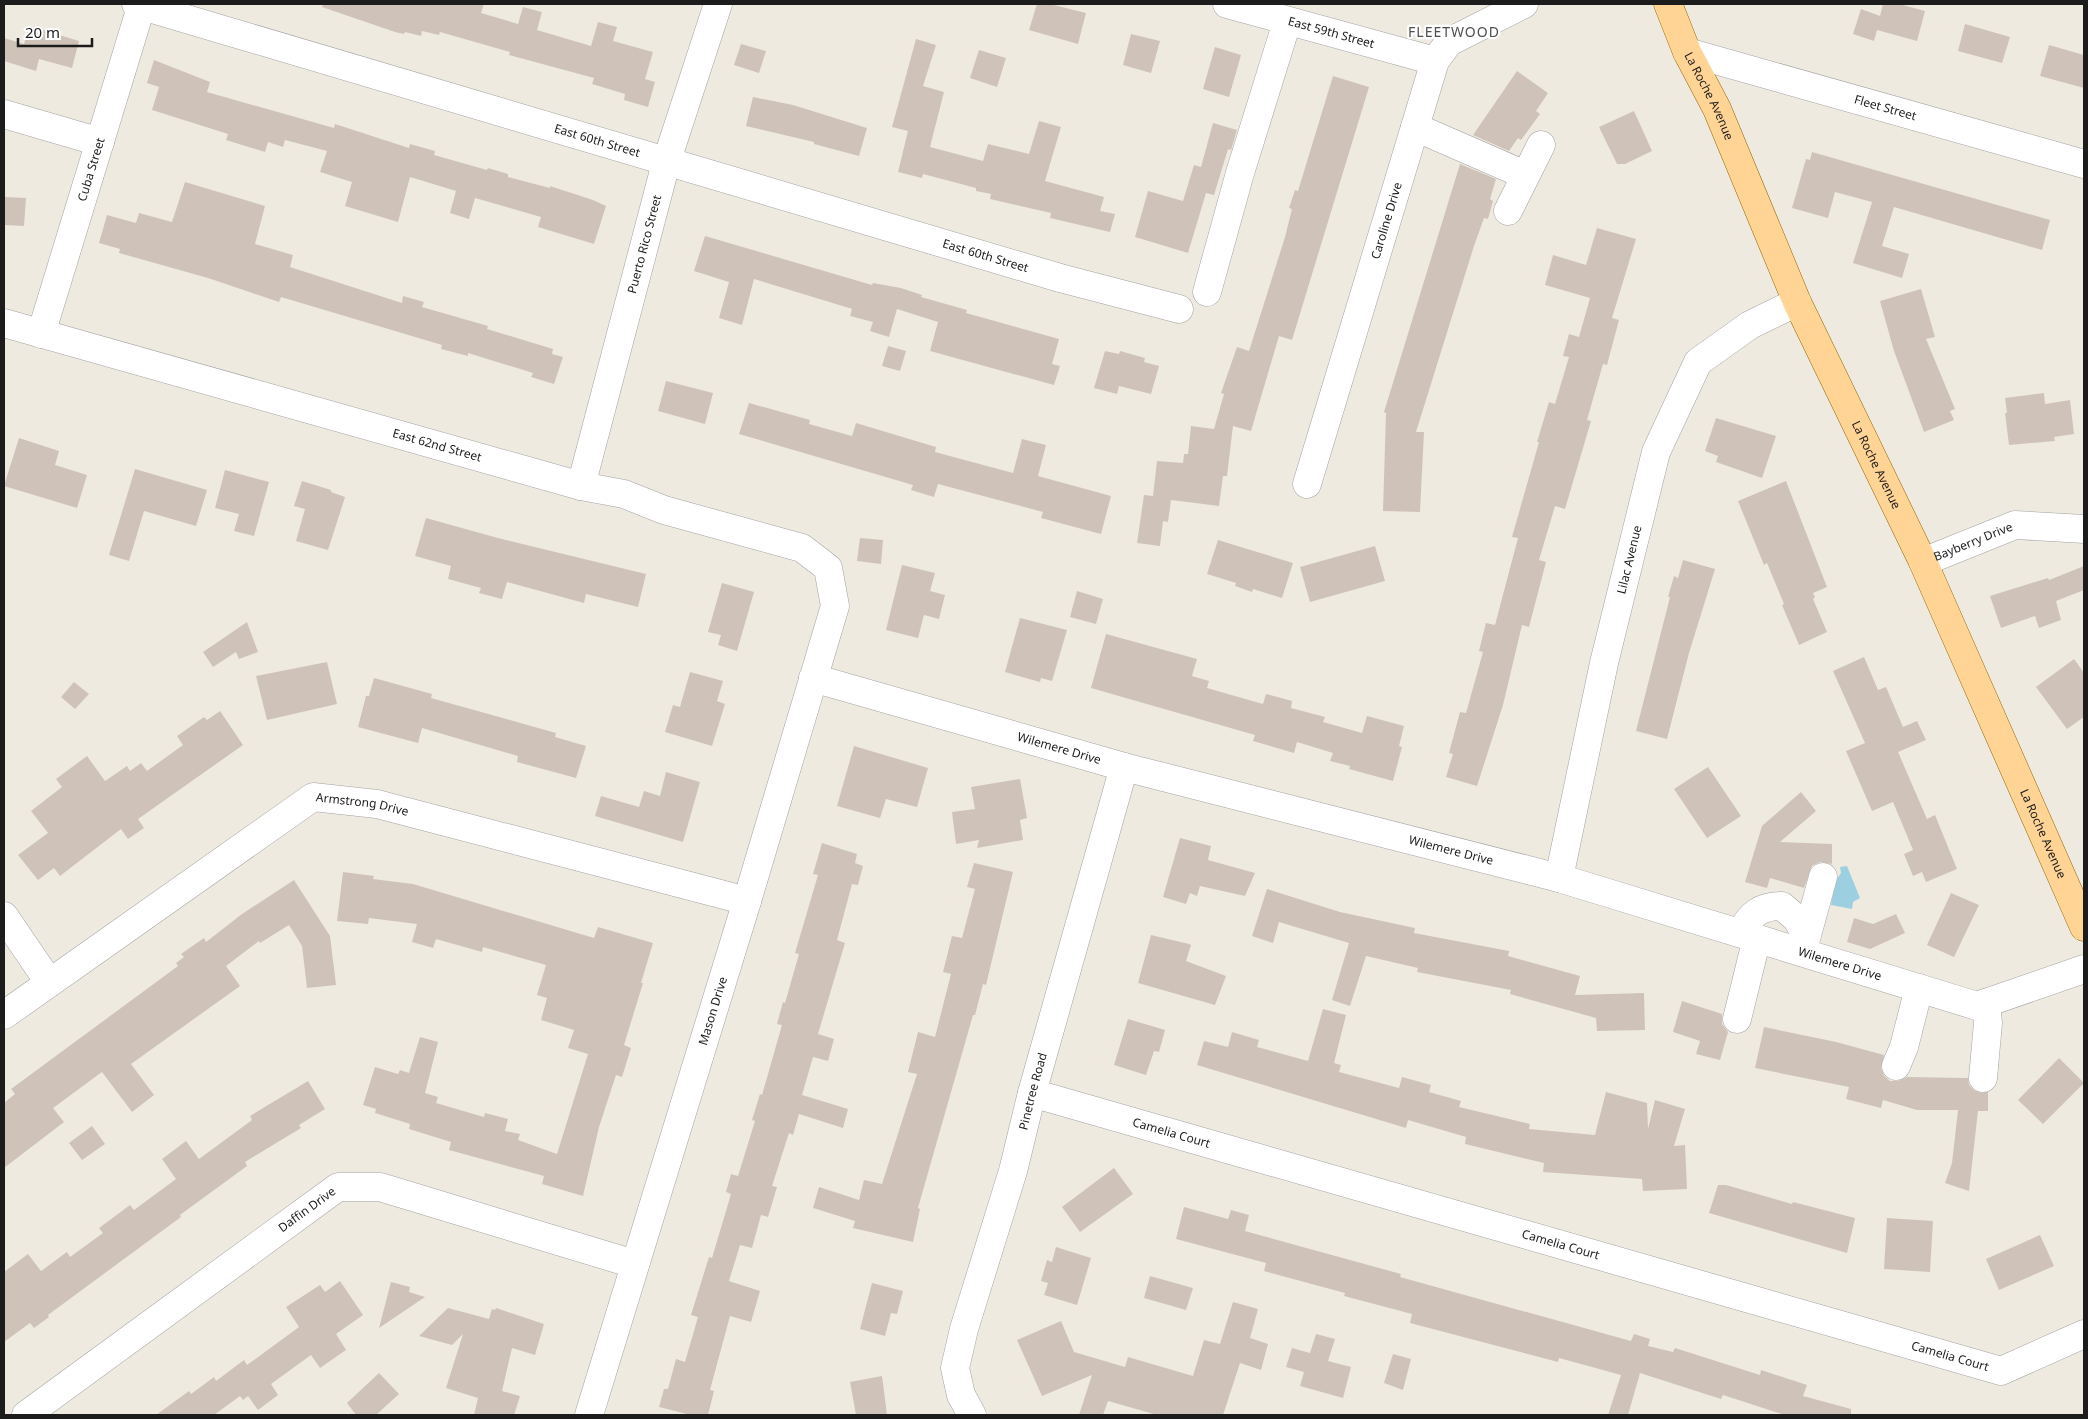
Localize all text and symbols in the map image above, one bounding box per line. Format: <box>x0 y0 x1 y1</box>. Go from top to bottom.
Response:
street label: East 59th Street <box>1286 12 1377 52</box>
scale bar <box>18 15 91 47</box>
text: 20 m <box>25 22 60 42</box>
district label: FLEETWOOD <box>1408 22 1500 41</box>
street label: La Roche Avenue <box>1681 49 1738 143</box>
street label: Fleet Street <box>1852 91 1919 124</box>
street label: East 60th Street <box>552 119 643 161</box>
street label: Cuba Street <box>73 135 109 203</box>
street label: Caroline Drive <box>1367 180 1406 261</box>
street label: Puerto Rico Street <box>623 192 665 295</box>
street label: East 60th Street <box>941 235 1031 276</box>
street label: La Roche Avenue <box>1848 418 1905 512</box>
street label: East 62nd Street <box>391 424 484 466</box>
street label: Bayberry Drive <box>1931 518 2015 565</box>
street label: Lilac Avenue <box>1612 523 1646 596</box>
street label: Wilemere Drive <box>1015 728 1103 768</box>
street label: La Roche Avenue <box>2016 786 2071 881</box>
street label: Armstrong Drive <box>315 788 411 820</box>
street label: Wilemere Drive <box>1407 831 1495 869</box>
street label: Wilemere Drive <box>1796 943 1884 984</box>
street label: Mason Drive <box>694 974 731 1047</box>
street label: Pinetree Road <box>1014 1051 1051 1132</box>
street label: Camelia Court <box>1131 1113 1213 1152</box>
street label: Daffin Drive <box>275 1182 339 1236</box>
street label: Camelia Court <box>1520 1225 1602 1264</box>
street label: Camelia Court <box>1909 1337 1992 1375</box>

